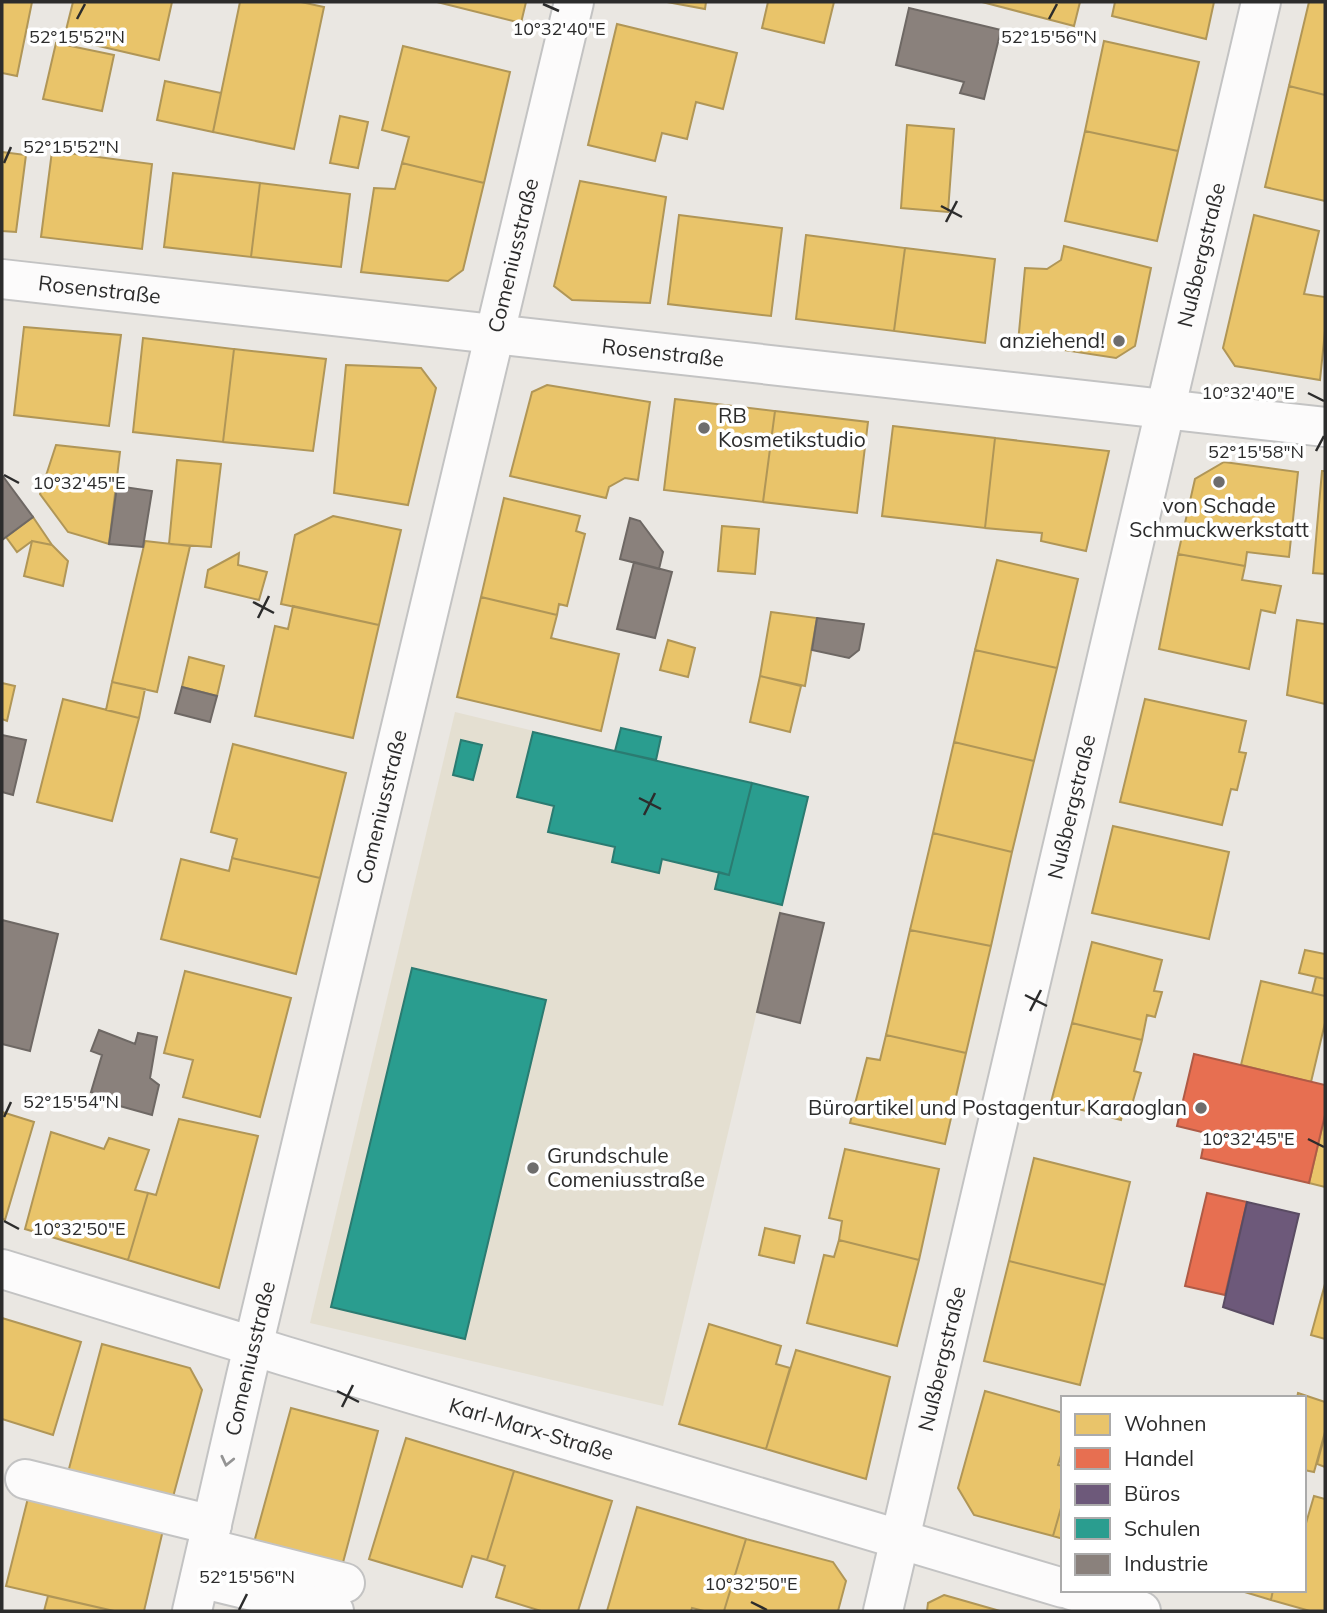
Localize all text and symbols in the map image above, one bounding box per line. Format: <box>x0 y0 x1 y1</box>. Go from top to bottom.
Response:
text: 10°32'40"E <box>512 17 606 40</box>
text: 52°15'52"N <box>29 25 125 48</box>
text: 52°15'56"N <box>1001 25 1097 48</box>
text: 52°15'52"N <box>23 135 119 158</box>
street label: Comeniusstraße <box>482 176 543 335</box>
street label: Nußbergstraße <box>1171 180 1230 330</box>
street label: Rosenstraße <box>37 269 162 309</box>
place label: anziehend! <box>999 327 1105 353</box>
street label: Rosenstraße <box>600 332 726 372</box>
marker: anziehend! <box>1111 333 1127 349</box>
text: 10°32'40"E <box>1201 381 1295 404</box>
place label: RB Kosmetikstudio <box>718 402 866 452</box>
marker: RB Kosmetikstudio <box>696 420 712 436</box>
text: 52°15'58"N <box>1208 440 1304 463</box>
text: 10°32'45"E <box>32 471 126 494</box>
marker: von Schade Schmuckwerkstatt <box>1211 474 1227 490</box>
place label: von Schade Schmuckwerkstatt <box>1129 492 1309 542</box>
street label: Comeniusstraße <box>350 727 412 887</box>
street label: Nußbergstraße <box>1041 732 1101 882</box>
text: 52°15'54"N <box>23 1090 119 1113</box>
place label: Büroartikel und Postagentur Karaoglan <box>808 1094 1187 1120</box>
marker: Büroartikel und Postagentur Karaoglan <box>1193 1100 1209 1116</box>
text: 10°32'45"E <box>1201 1127 1295 1150</box>
place label: Grundschule Comeniusstraße <box>547 1142 705 1192</box>
marker: Grundschule Comeniusstraße <box>525 1160 541 1176</box>
text: 10°32'50"E <box>32 1217 126 1240</box>
street label: Comeniusstraße <box>219 1279 280 1438</box>
street label: Nußbergstraße <box>912 1284 971 1434</box>
street label: Karl-Marx-Straße <box>446 1392 617 1465</box>
legend <box>1061 1396 1306 1592</box>
text: Wohnen <box>1124 1410 1206 1436</box>
text: Handel <box>1124 1445 1194 1471</box>
one-way arrow <box>221 1455 235 1467</box>
text: Büros <box>1124 1480 1180 1506</box>
text: Schulen <box>1124 1515 1201 1541</box>
text: Industrie <box>1124 1550 1208 1576</box>
text: 52°15'56"N <box>199 1565 295 1588</box>
text: 10°32'50"E <box>704 1572 798 1595</box>

